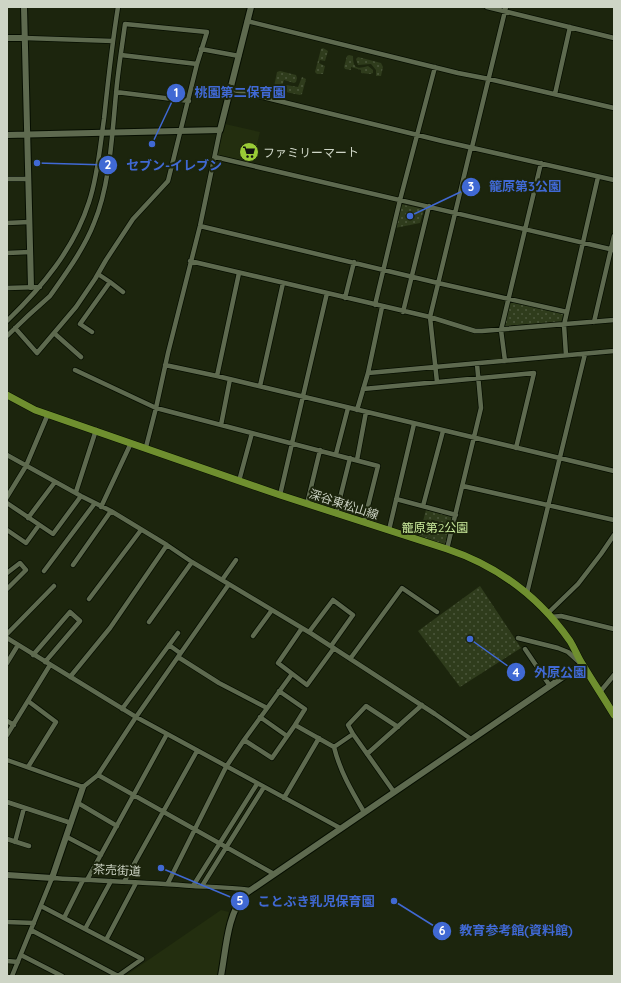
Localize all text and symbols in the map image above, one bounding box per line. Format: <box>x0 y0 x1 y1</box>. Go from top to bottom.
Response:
callout: 桃園第二保育園 <box>166 80 293 105</box>
text: 桃園第二保育園 <box>194 84 286 100</box>
text: 1 <box>174 85 178 100</box>
supermarket icon: ファミリーマート <box>238 141 260 163</box>
place label: ファミリーマート <box>263 145 359 160</box>
callout: セブン-イレブン <box>98 153 230 178</box>
text: 2 <box>105 157 112 172</box>
text: セブン-イレブン <box>126 157 222 173</box>
callout: 籠原第3公園 <box>461 174 569 199</box>
text: 籠原第3公園 <box>489 178 561 194</box>
text: 3 <box>468 179 474 194</box>
street label: 深谷東松山線 <box>307 486 381 522</box>
park label: 籠原第2公園 <box>402 520 468 535</box>
callout: 外原公園 <box>506 660 594 685</box>
text: 外原公園 <box>534 664 586 680</box>
text: 4 <box>512 665 520 680</box>
street label: 茶売街道 <box>93 861 141 879</box>
callout: ことぶき乳児保育園 <box>230 889 383 914</box>
text: 5 <box>237 893 244 908</box>
text: ことぶき乳児保育園 <box>257 893 375 909</box>
callout: 教育参考館(資料館) <box>432 918 581 943</box>
text: 教育参考館(資料館) <box>459 922 573 938</box>
text: 6 <box>439 923 446 938</box>

